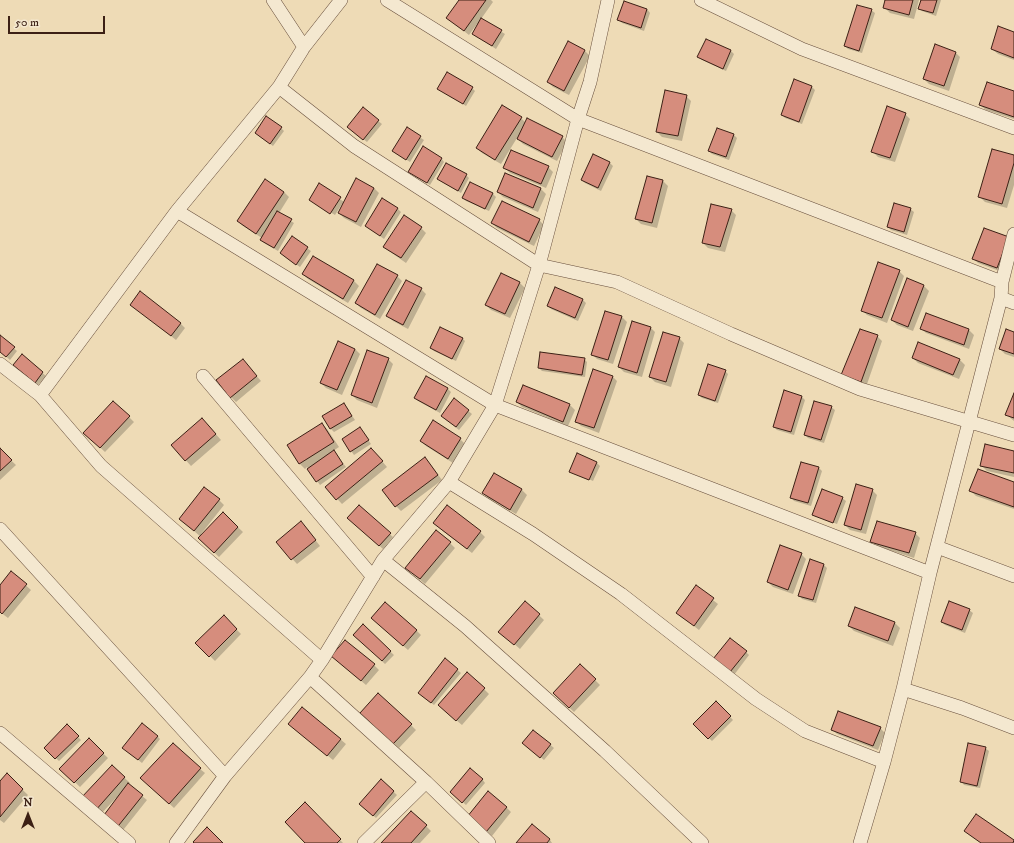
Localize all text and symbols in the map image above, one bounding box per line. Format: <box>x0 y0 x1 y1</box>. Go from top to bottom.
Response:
scale bar <box>10 8 107 34</box>
text: 50 m <box>15 15 39 30</box>
north arrow <box>8 795 48 835</box>
text: N <box>23 796 33 810</box>

